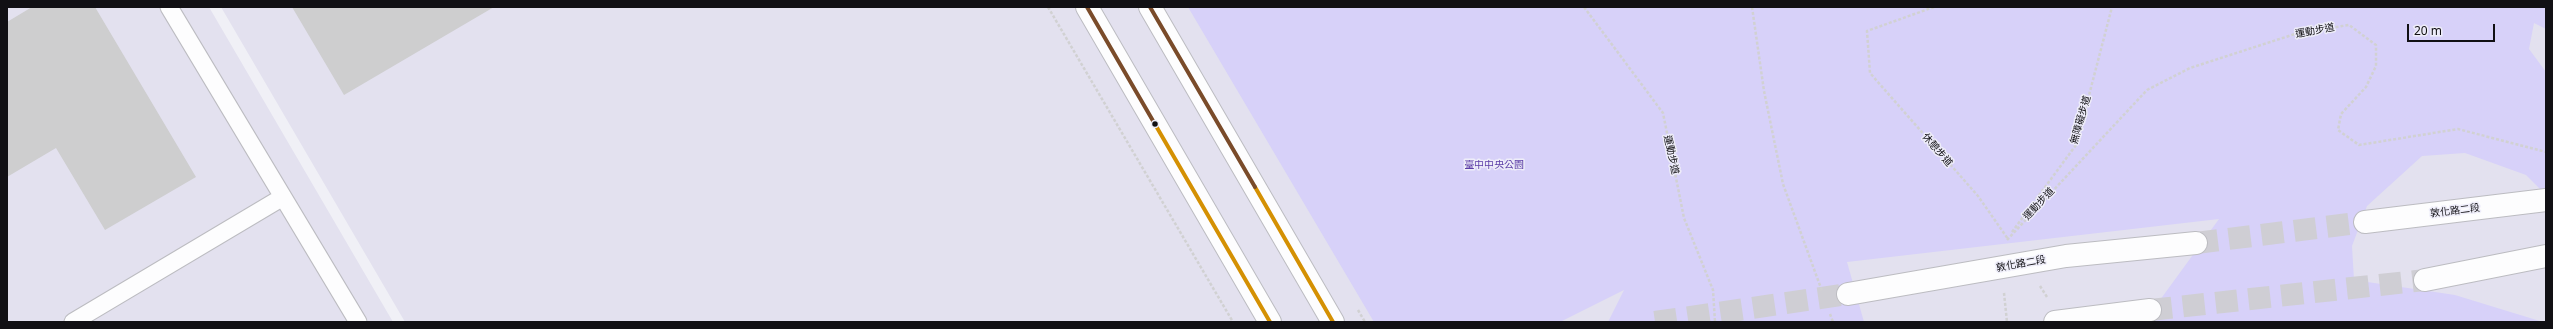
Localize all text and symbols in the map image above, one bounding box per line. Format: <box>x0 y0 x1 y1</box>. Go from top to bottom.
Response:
scale bar <box>2409 16 2497 42</box>
street label: 運動步道 <box>2294 21 2336 41</box>
text: 20 m <box>2414 22 2442 39</box>
street label: 無障礙步道 <box>2068 94 2094 146</box>
unlabelled marker <box>1150 119 1160 129</box>
street label: 休憩步道 <box>1919 131 1955 169</box>
street label: 運動步道 <box>1661 134 1681 176</box>
park label: 臺中中央公園 <box>1464 159 1524 171</box>
street label: 運動步道 <box>2021 185 2057 223</box>
street label: 敦化路二段 <box>2429 202 2481 220</box>
street label: 敦化路二段 <box>1995 254 2047 274</box>

